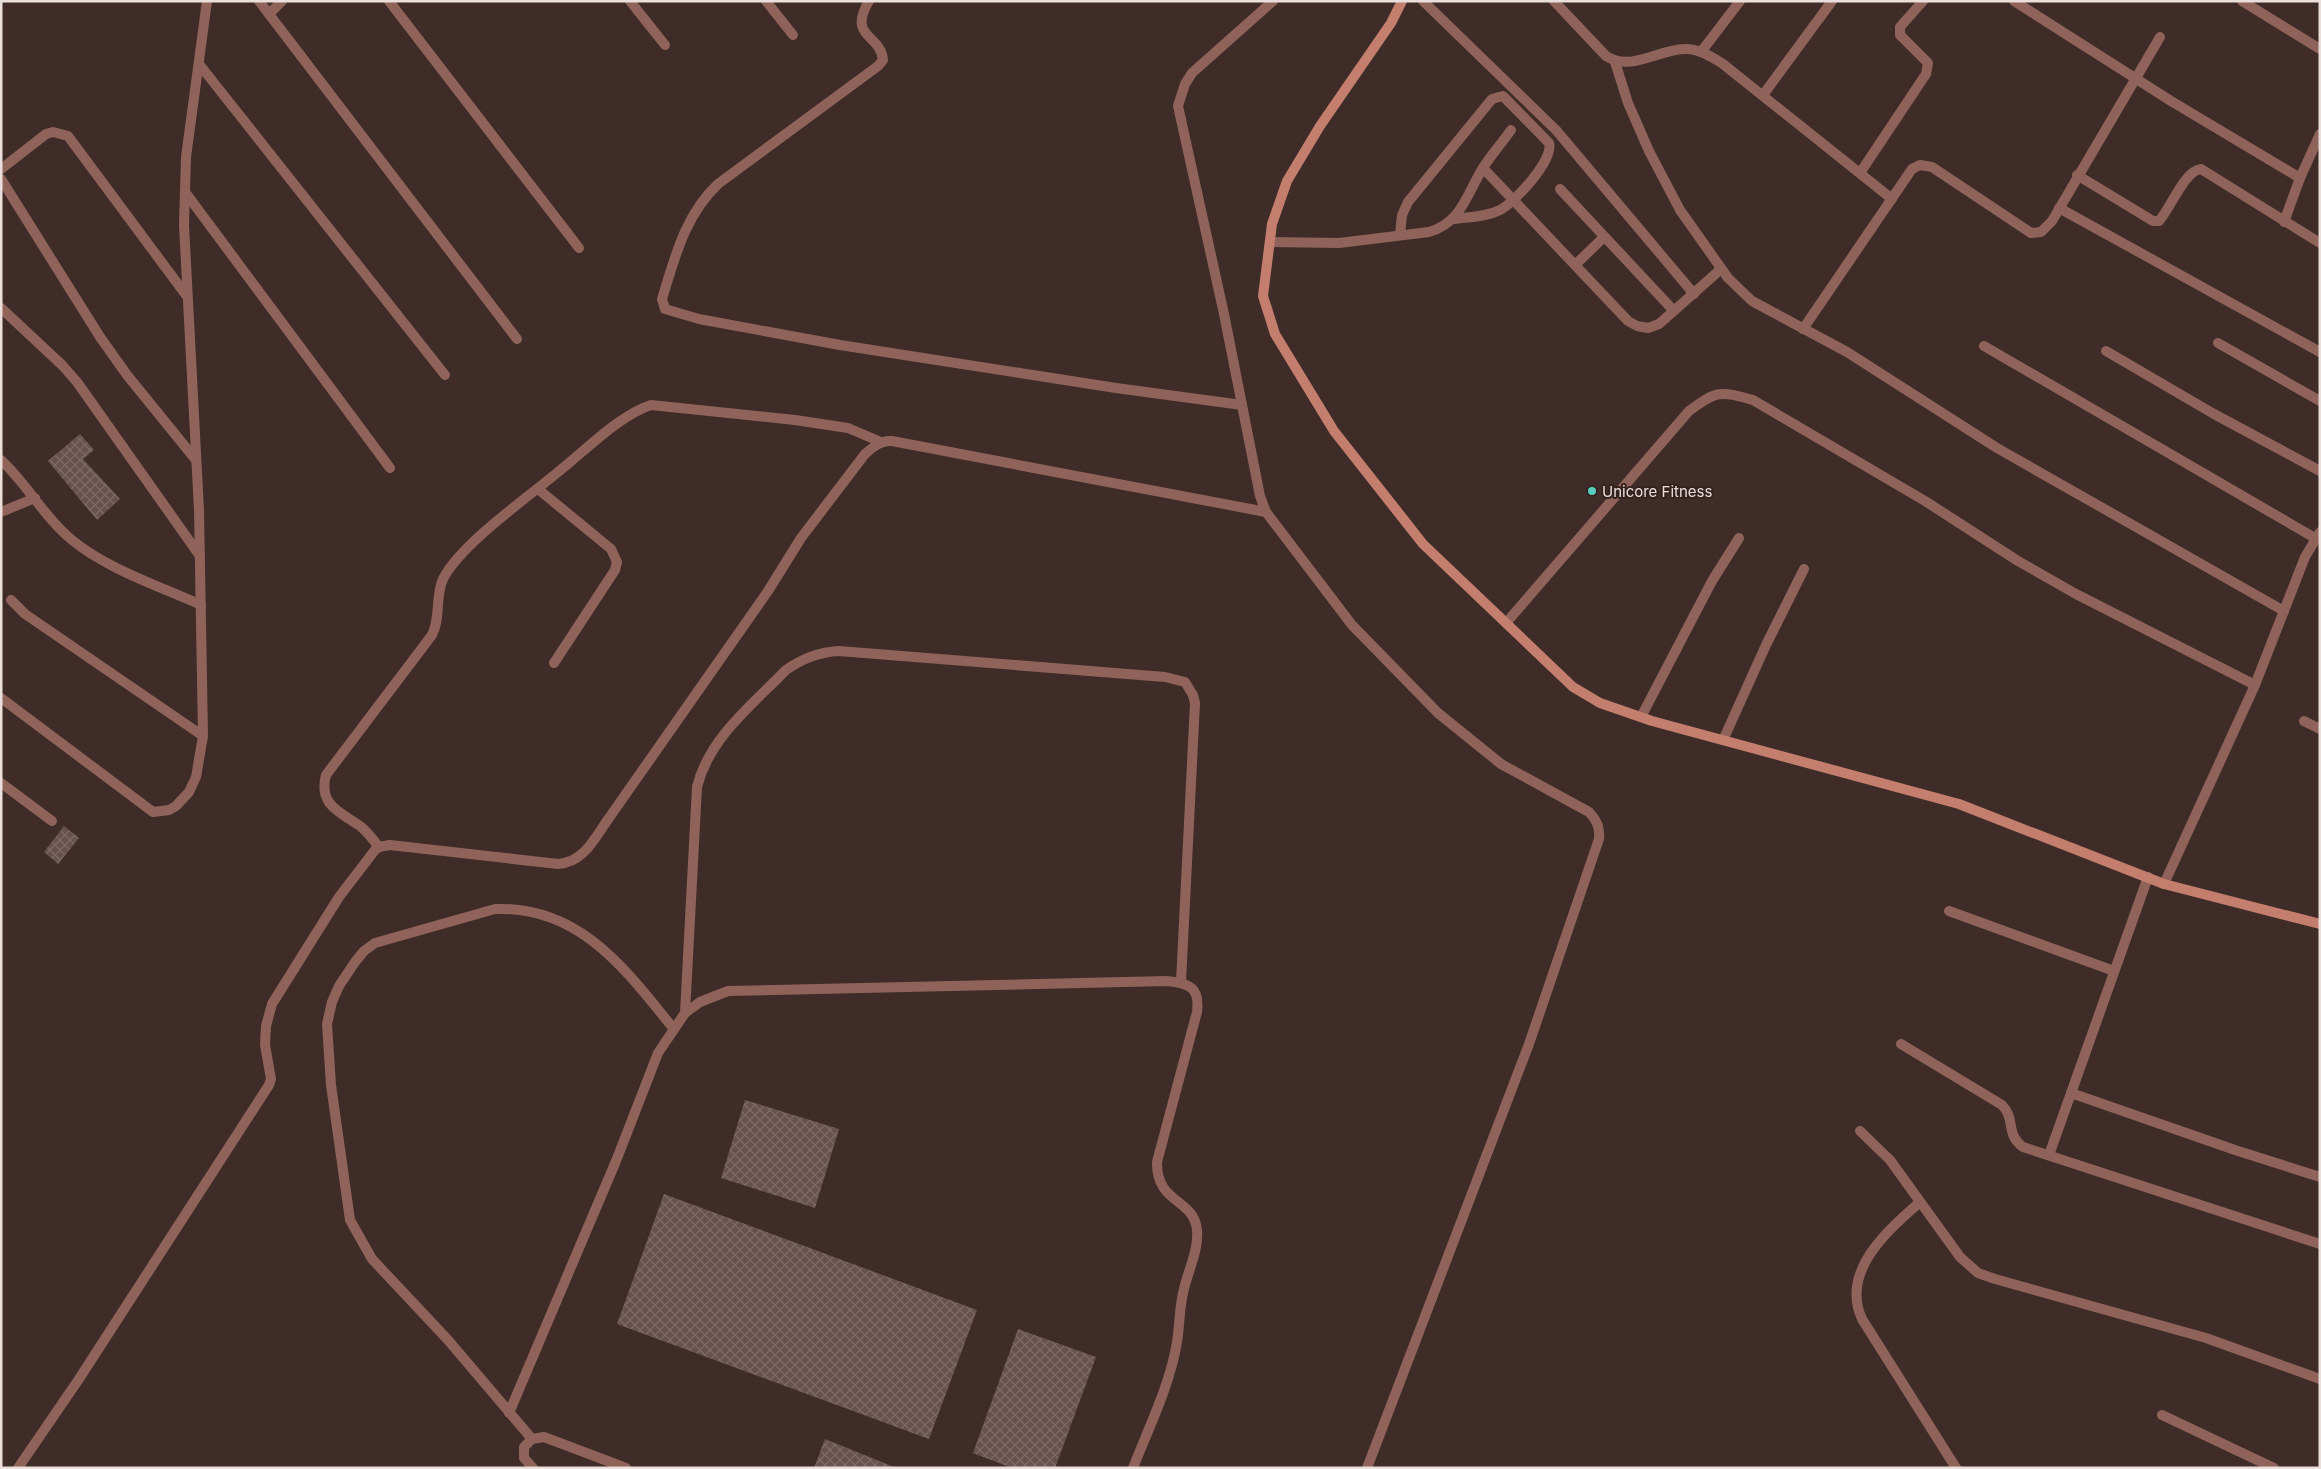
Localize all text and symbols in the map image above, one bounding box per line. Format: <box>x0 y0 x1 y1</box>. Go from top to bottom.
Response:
place label: Unicore Fitness <box>1602 482 1713 501</box>
marker: Unicore Fitness <box>1586 485 1598 497</box>

